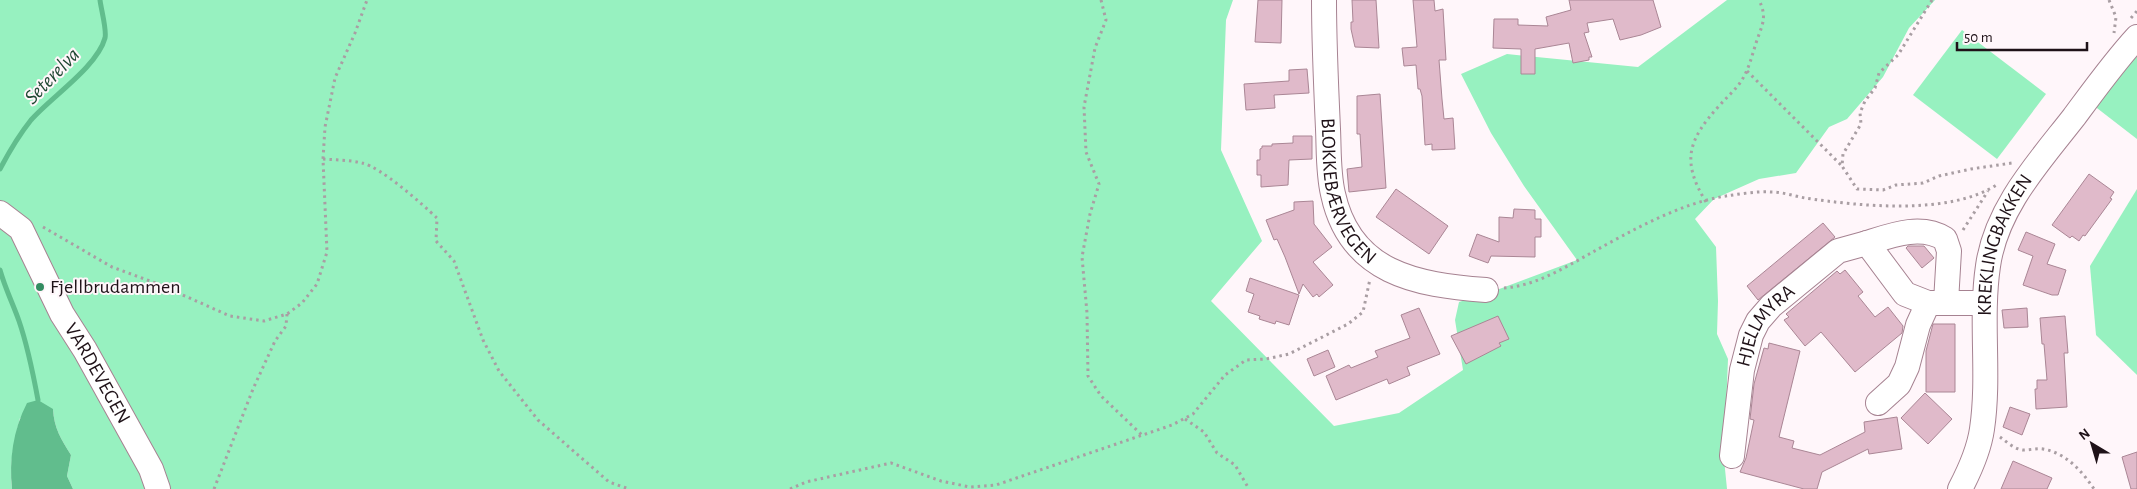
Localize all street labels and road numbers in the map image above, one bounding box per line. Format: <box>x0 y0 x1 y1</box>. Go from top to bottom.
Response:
street label: BLOKKEBÆRVEGEN <box>1317 117 1380 268</box>
street label: KREKLINGBAKKEN <box>1975 171 2036 316</box>
street label: HJELLMYRA <box>1733 281 1799 369</box>
street label: VARDEVEGEN <box>61 320 134 427</box>

